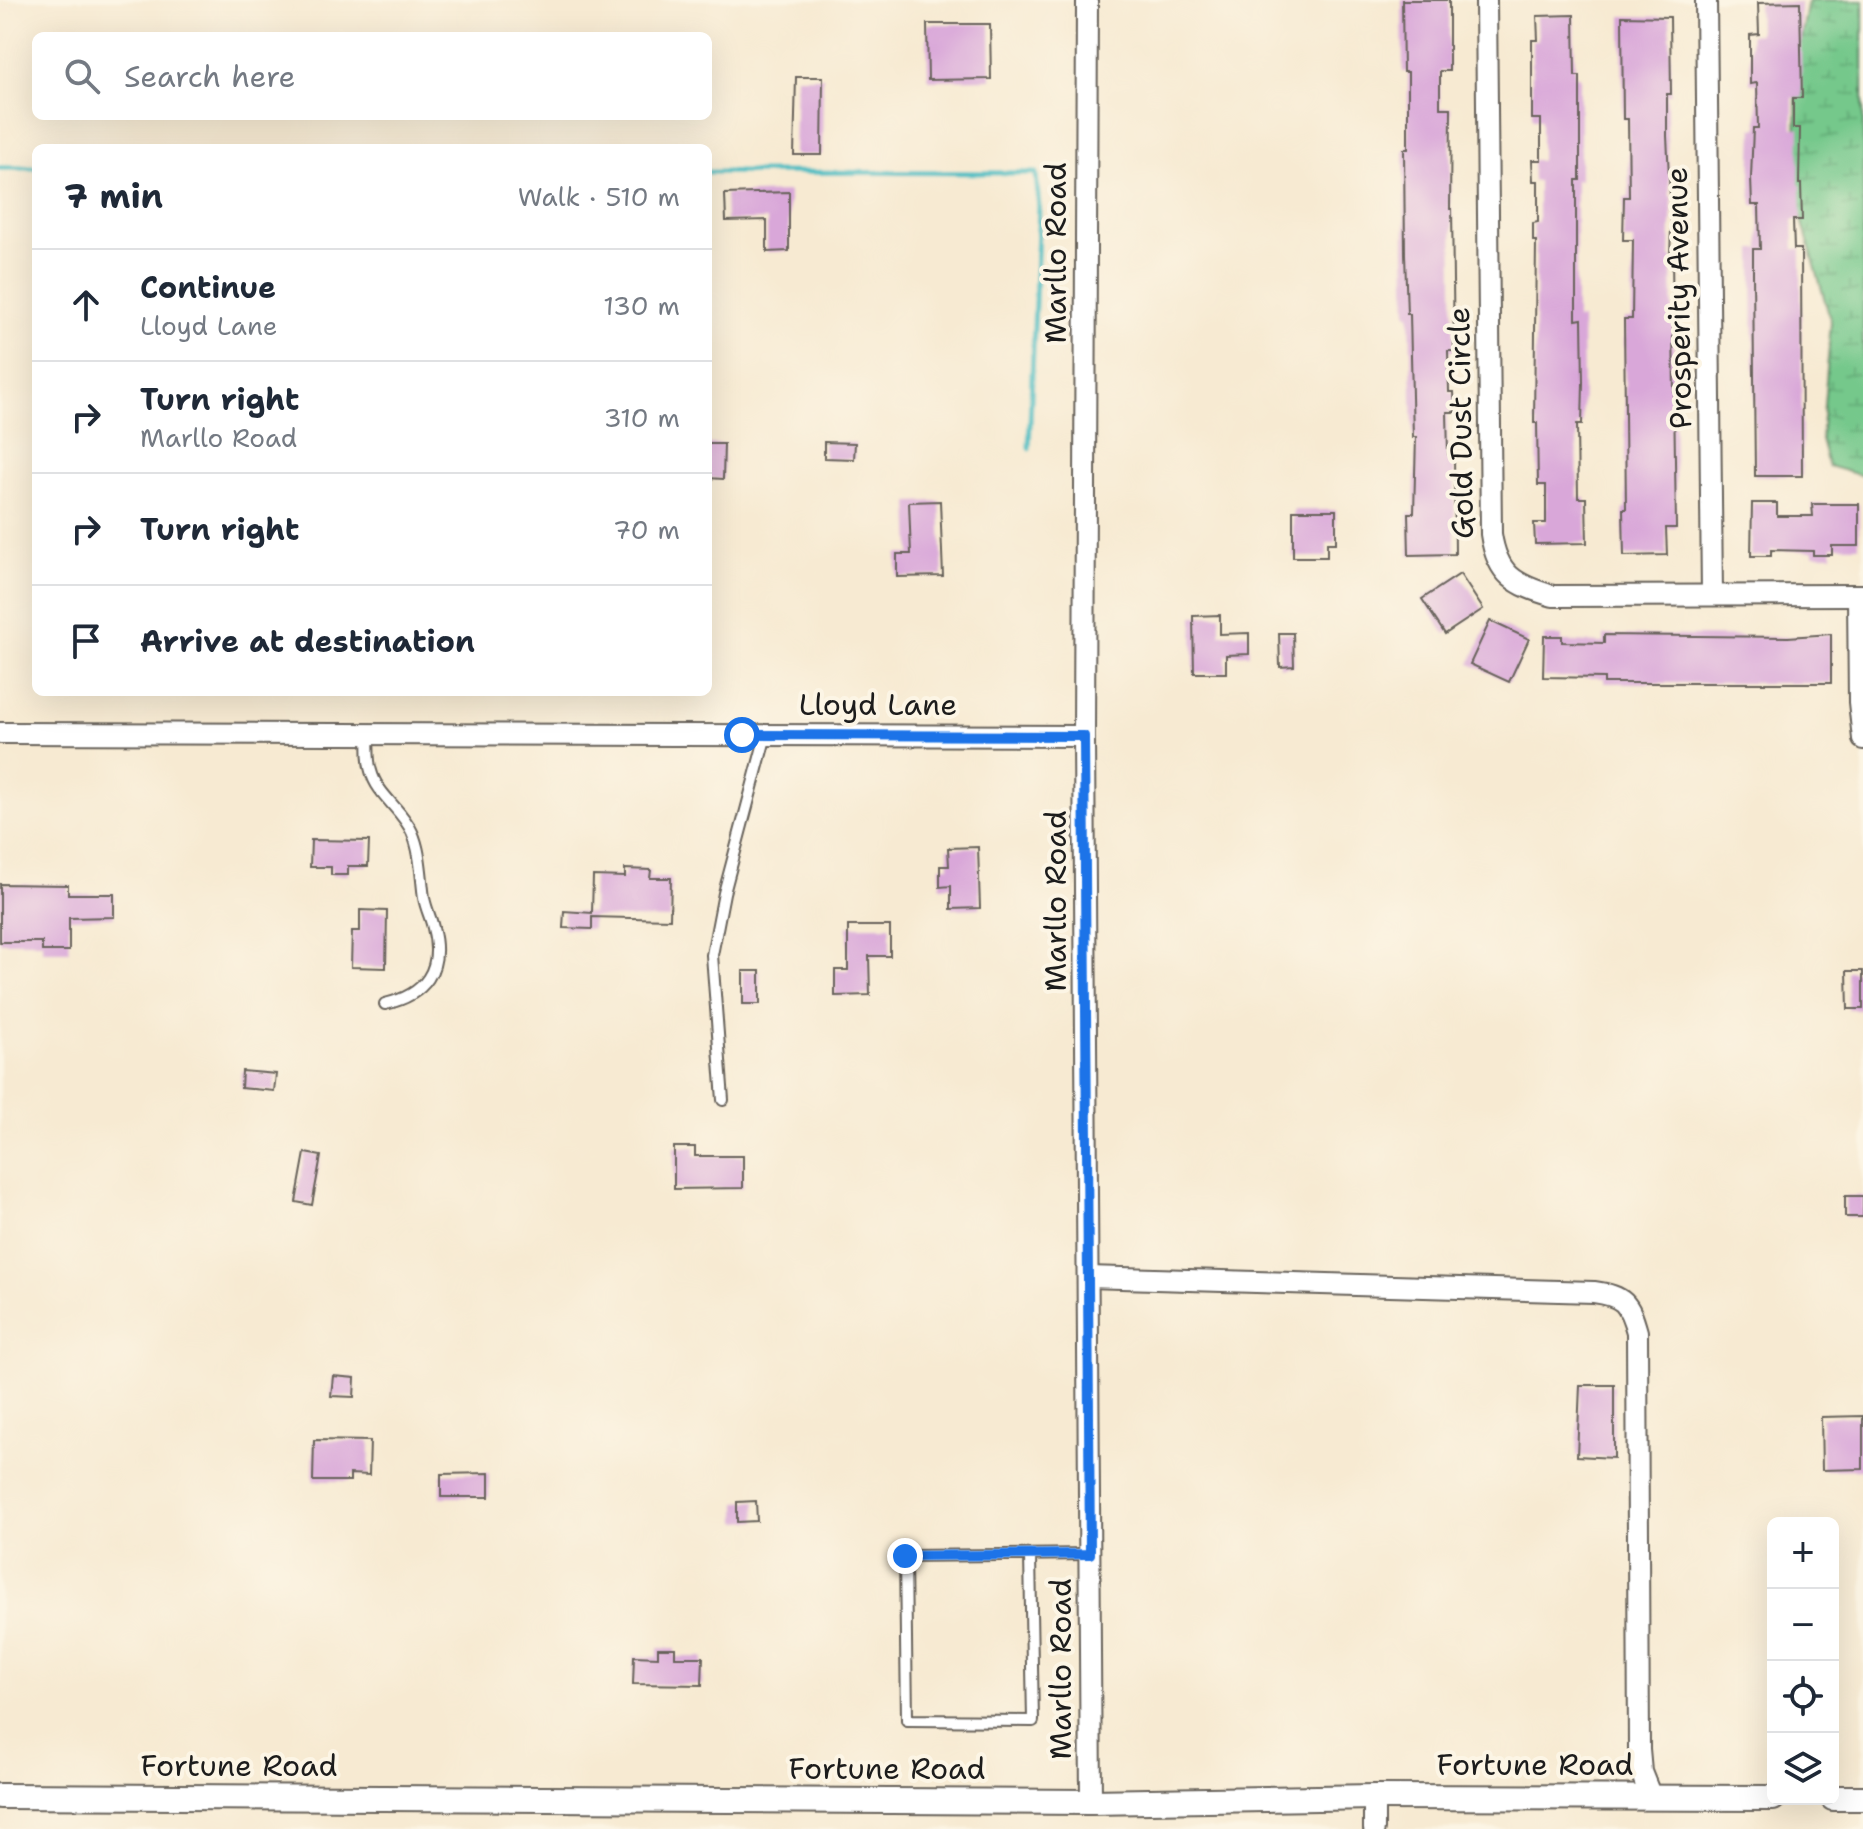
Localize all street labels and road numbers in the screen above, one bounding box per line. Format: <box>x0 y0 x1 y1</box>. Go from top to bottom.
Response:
street label: Marllo Road <box>1035 162 1076 344</box>
street label: Prosperity Avenue <box>1656 167 1701 429</box>
street label: Gold Dust Circle <box>1438 307 1483 539</box>
street label: Lloyd Lane <box>799 684 957 725</box>
street label: Marllo Road <box>1035 810 1076 992</box>
street label: Marllo Road <box>1040 1578 1081 1760</box>
street label: Fortune Road <box>1436 1744 1634 1785</box>
street label: Fortune Road <box>140 1745 338 1786</box>
street label: Fortune Road <box>788 1748 986 1789</box>

